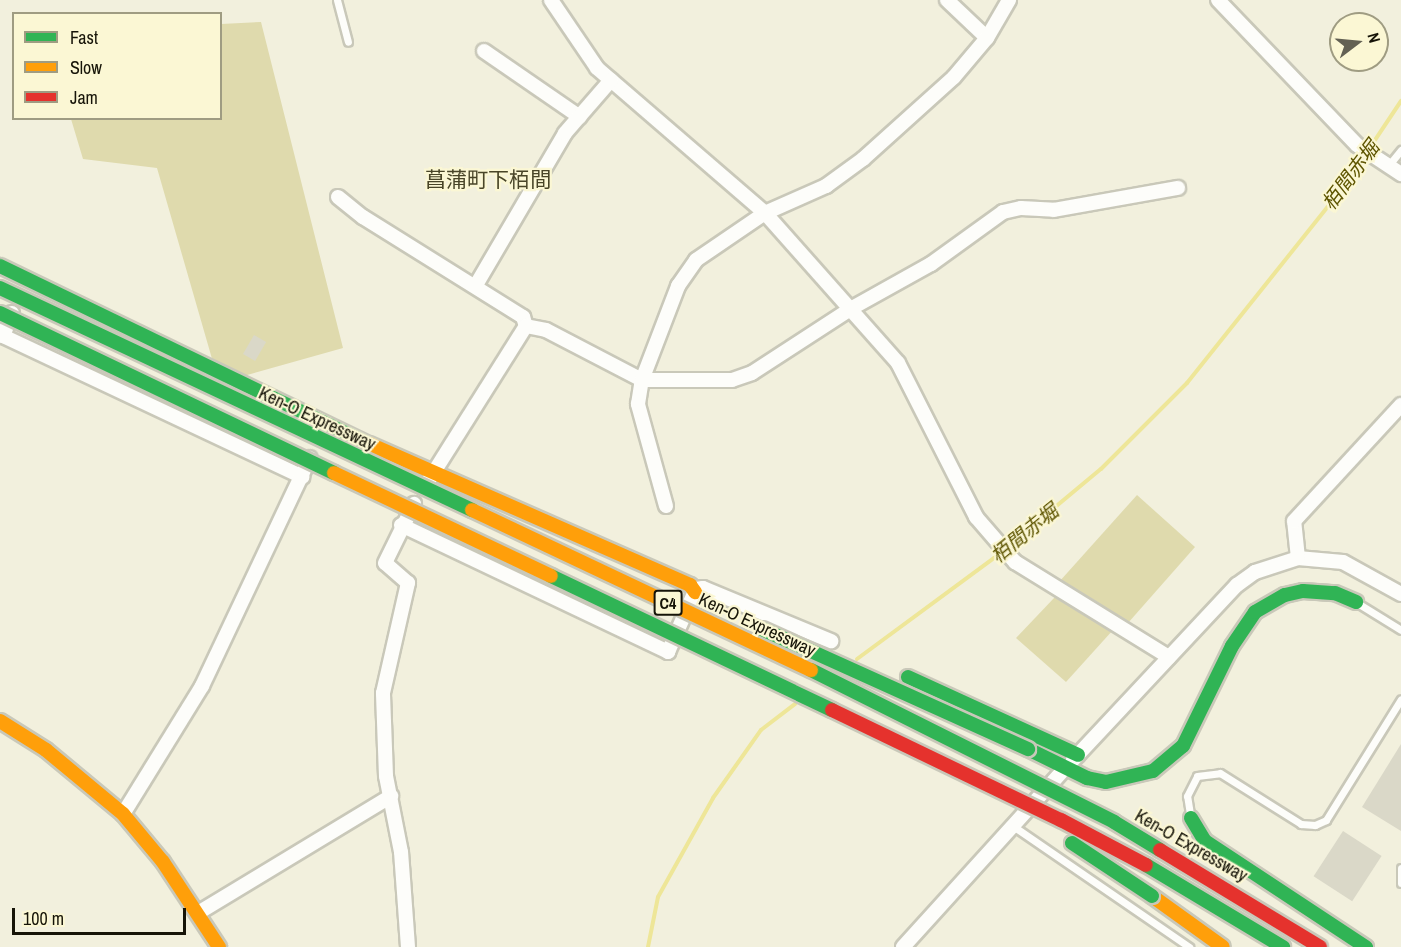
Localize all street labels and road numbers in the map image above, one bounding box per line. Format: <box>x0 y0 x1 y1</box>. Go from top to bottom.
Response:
street label: Ken-O Expressway <box>255 383 379 455</box>
street label: Ken-O Expressway <box>695 589 819 661</box>
road number: C4 <box>653 590 683 616</box>
street label: Ken-O Expressway <box>1131 805 1251 887</box>

